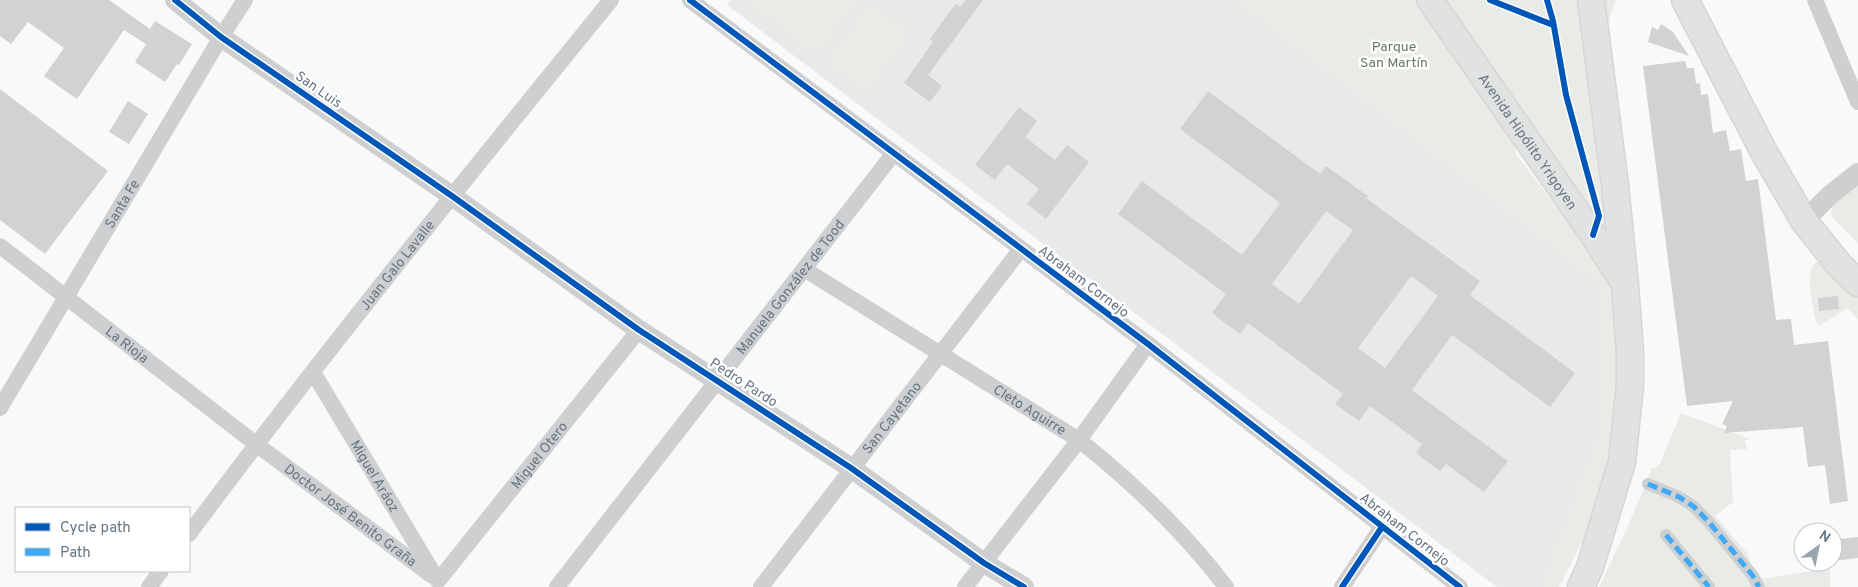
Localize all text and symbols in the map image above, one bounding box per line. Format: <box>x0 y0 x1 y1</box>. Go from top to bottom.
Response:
park label: Parque San Martín <box>1360 39 1428 72</box>
street label: San Luis <box>292 68 345 112</box>
street label: Avenida Hipólito Yrigoyen <box>1474 71 1580 213</box>
street label: Santa Fe <box>102 177 144 232</box>
street label: Juan Galo Lavalle <box>357 217 439 314</box>
street label: Manuela González de Tood <box>734 217 849 359</box>
street label: Abraham Cornejo <box>1034 242 1132 322</box>
street label: La Rioja <box>101 324 151 368</box>
street label: Pedro Pardo <box>706 355 780 412</box>
street label: San Cayetano <box>859 379 926 458</box>
street label: Cleto Aguirre <box>990 382 1069 440</box>
street label: Miguel Otero <box>508 419 572 493</box>
street label: Miguel Aráoz <box>346 437 402 516</box>
street label: Doctor José Benito Graña <box>280 461 419 571</box>
street label: Abraham Cornejo <box>1356 490 1453 571</box>
legend <box>15 507 190 572</box>
text: Cycle path <box>60 519 131 538</box>
north arrow <box>1793 522 1843 572</box>
text: N <box>1815 527 1833 547</box>
text: Path <box>60 544 91 563</box>

